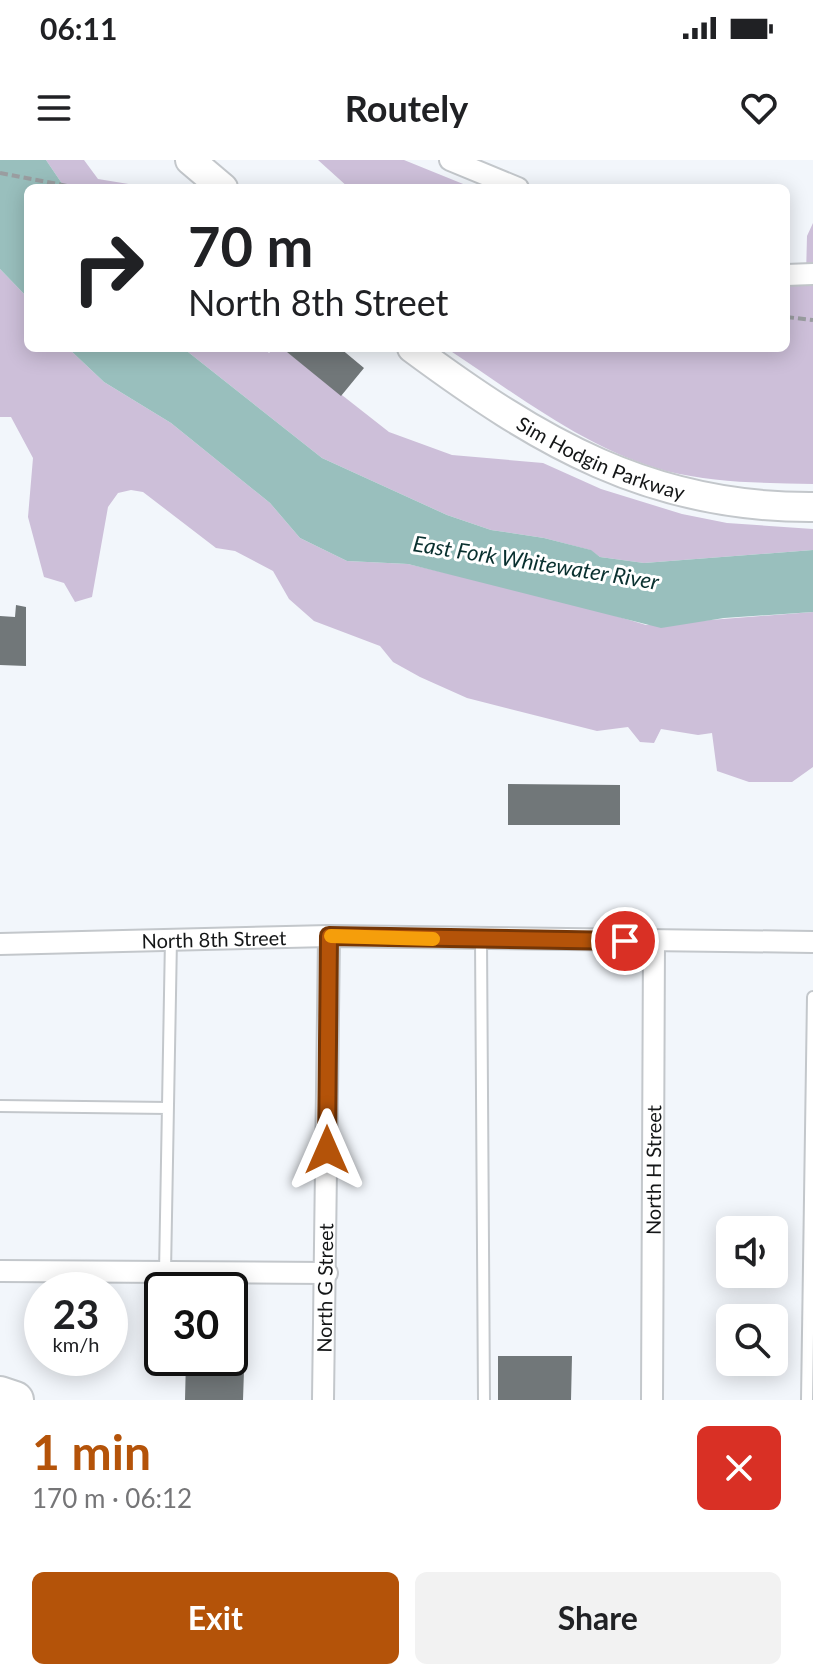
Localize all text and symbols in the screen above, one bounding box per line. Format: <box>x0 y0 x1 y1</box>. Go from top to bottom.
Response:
text: 06:11 <box>40 10 117 46</box>
icon: menu <box>32 86 76 130</box>
text: Routely <box>345 86 468 130</box>
icon: heart <box>737 86 781 130</box>
text: 70 m <box>188 212 313 279</box>
icon: right <box>56 216 160 320</box>
text: North 8th Street <box>188 280 449 324</box>
street label: Sim Hodgin Parkway <box>513 411 688 504</box>
water label: East Fork Whitewater River <box>411 529 661 595</box>
pin <box>591 907 659 975</box>
icon: arrive <box>603 919 647 963</box>
street label: North 8th Street <box>141 925 287 953</box>
street label: North H Street <box>641 1105 665 1235</box>
position arrow <box>285 1108 369 1192</box>
map controls <box>716 1216 788 1376</box>
button: sound <box>716 1216 788 1288</box>
street label: North G Street <box>312 1223 337 1353</box>
speed limit sign: 30 <box>144 1272 248 1376</box>
text: 23 <box>53 1290 99 1338</box>
button: search <box>716 1304 788 1376</box>
text: km/h <box>53 1332 99 1356</box>
text: 1 min <box>32 1423 151 1480</box>
button: close <box>697 1426 781 1510</box>
text: 170 m · 06:12 <box>32 1482 192 1514</box>
button: Exit <box>32 1572 399 1664</box>
button: Share <box>415 1572 781 1664</box>

